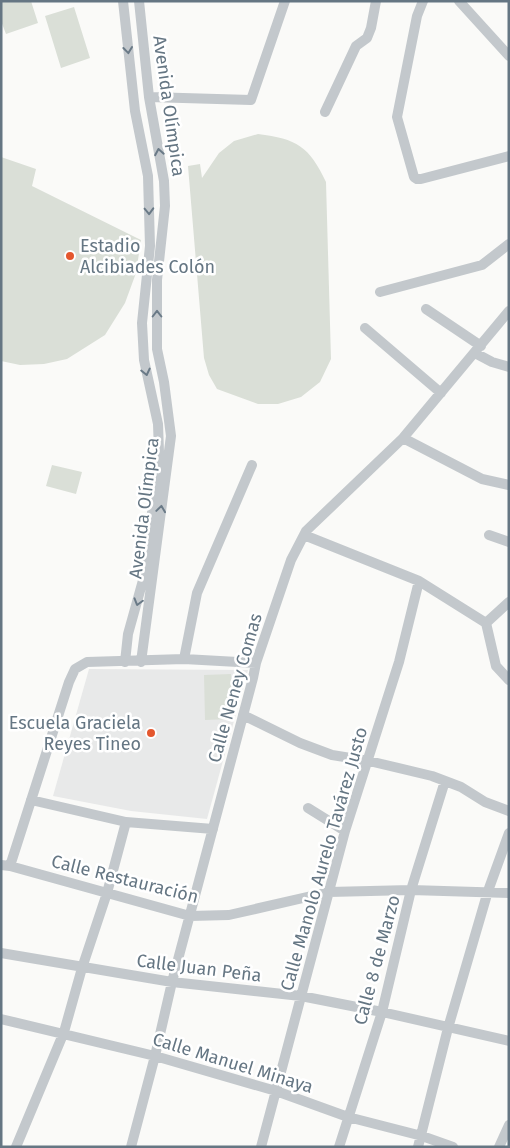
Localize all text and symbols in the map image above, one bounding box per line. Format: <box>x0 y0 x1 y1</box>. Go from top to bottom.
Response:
street label: Avenida Olímpica <box>148 34 190 178</box>
one-way arrow <box>122 46 133 54</box>
one-way arrow <box>154 148 164 157</box>
one-way arrow <box>144 207 154 215</box>
place label: Estadio Alcibiades Colón <box>80 235 215 278</box>
marker: Estadio Alcibiades Colón <box>64 250 76 262</box>
one-way arrow <box>152 309 162 317</box>
one-way arrow <box>141 368 151 377</box>
street label: Avenida Olímpica <box>124 436 164 580</box>
one-way arrow <box>155 505 166 513</box>
one-way arrow <box>133 597 143 605</box>
street label: Calle Neney Comas <box>203 611 267 765</box>
place label: Escuela Graciela Reyes Tineo <box>9 712 141 755</box>
street label: Calle Manolo Aurelo Tavárez Justo <box>276 725 372 993</box>
marker: Escuela Graciela Reyes Tineo <box>145 727 157 739</box>
street label: Calle Restauración <box>49 850 201 908</box>
street label: Calle 8 de Marzo <box>349 893 405 1027</box>
street label: Calle Juan Peña <box>135 949 263 987</box>
street label: Calle Manuel Minaya <box>150 1028 316 1098</box>

